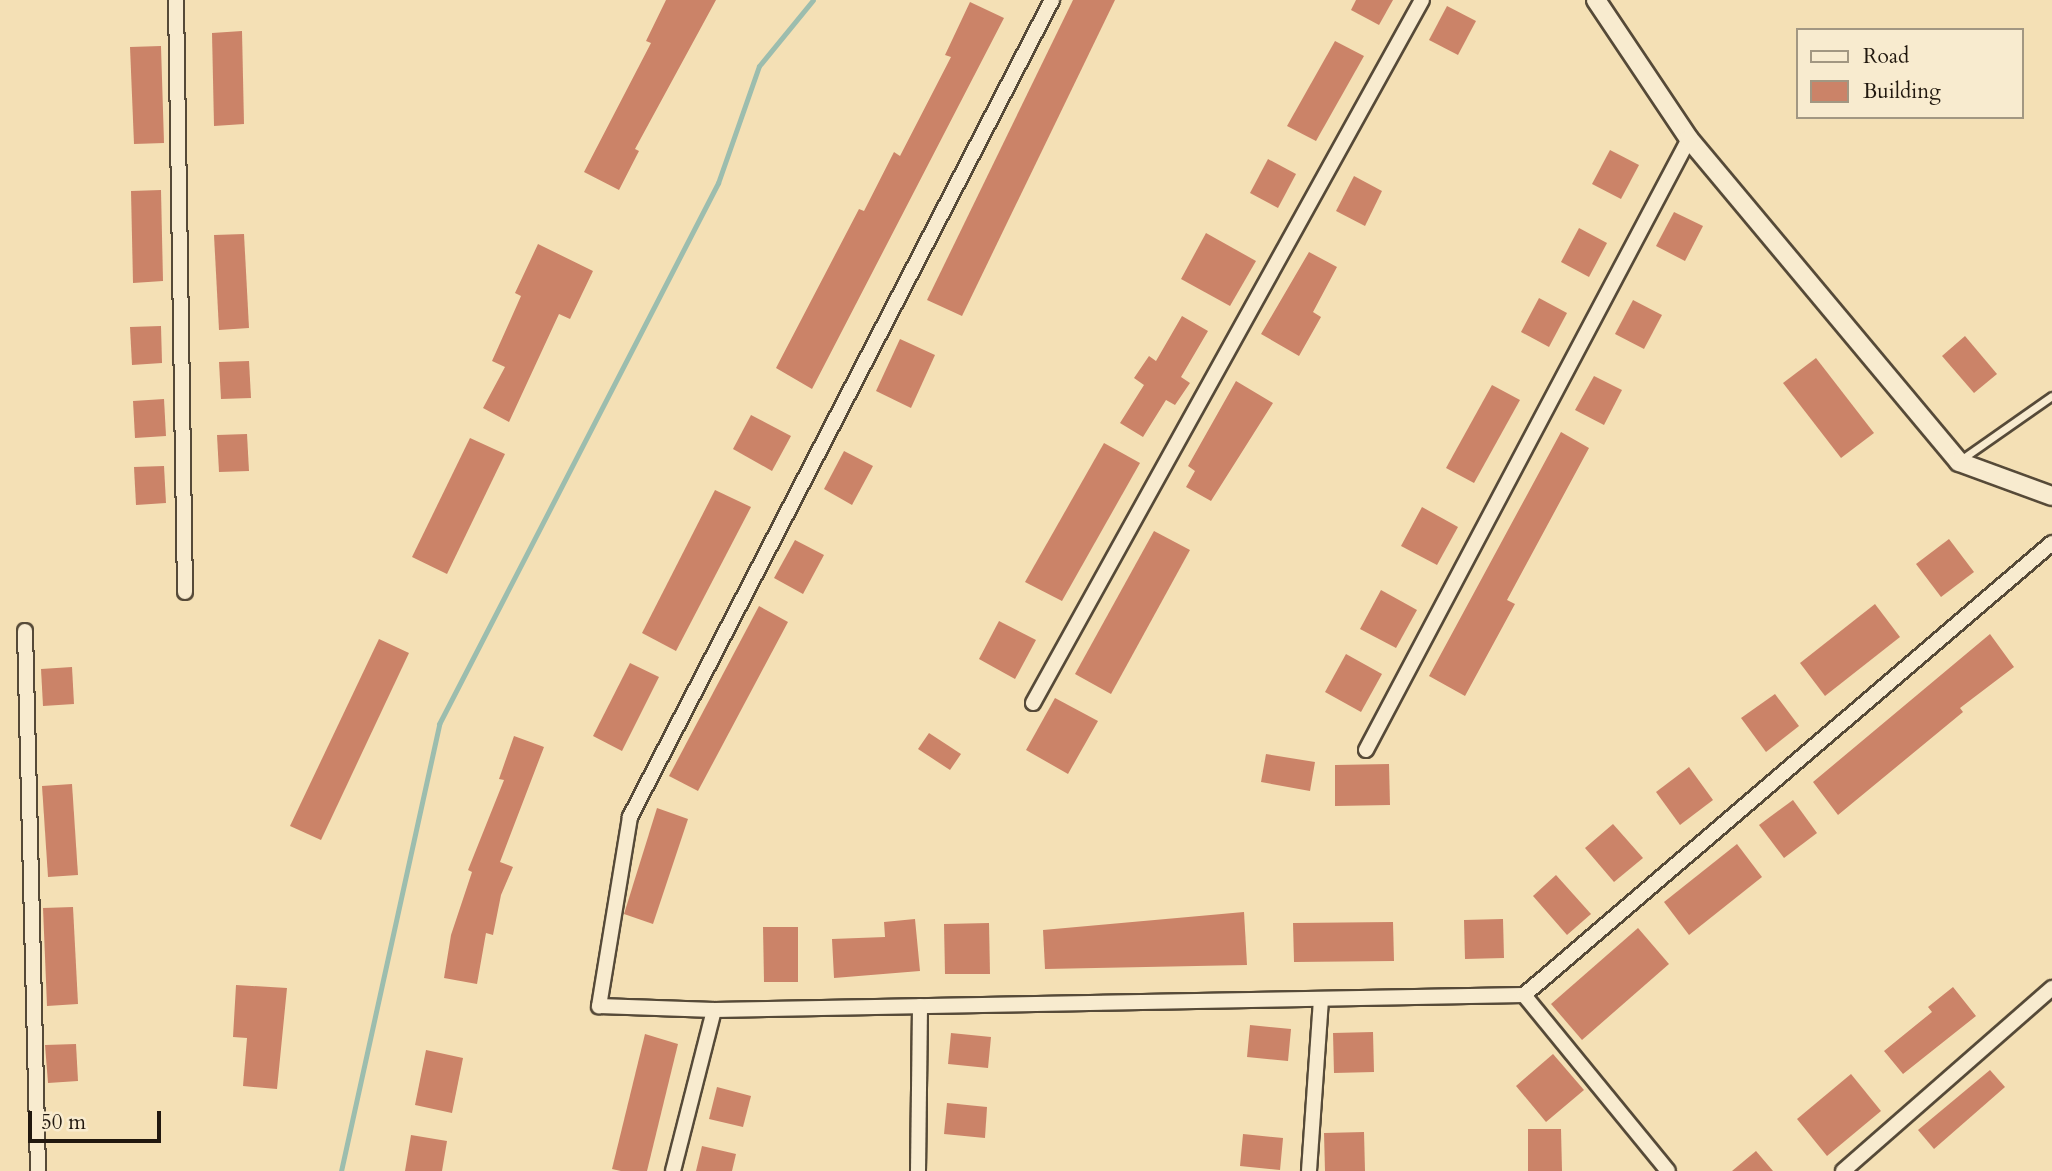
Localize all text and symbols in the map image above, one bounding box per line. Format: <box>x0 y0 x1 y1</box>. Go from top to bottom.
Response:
legend <box>1797 28 2024 119</box>
text: Road <box>1863 42 1909 71</box>
text: Building <box>1863 77 1941 106</box>
scale bar <box>32 1098 164 1142</box>
text: 50 m <box>41 1108 86 1137</box>

